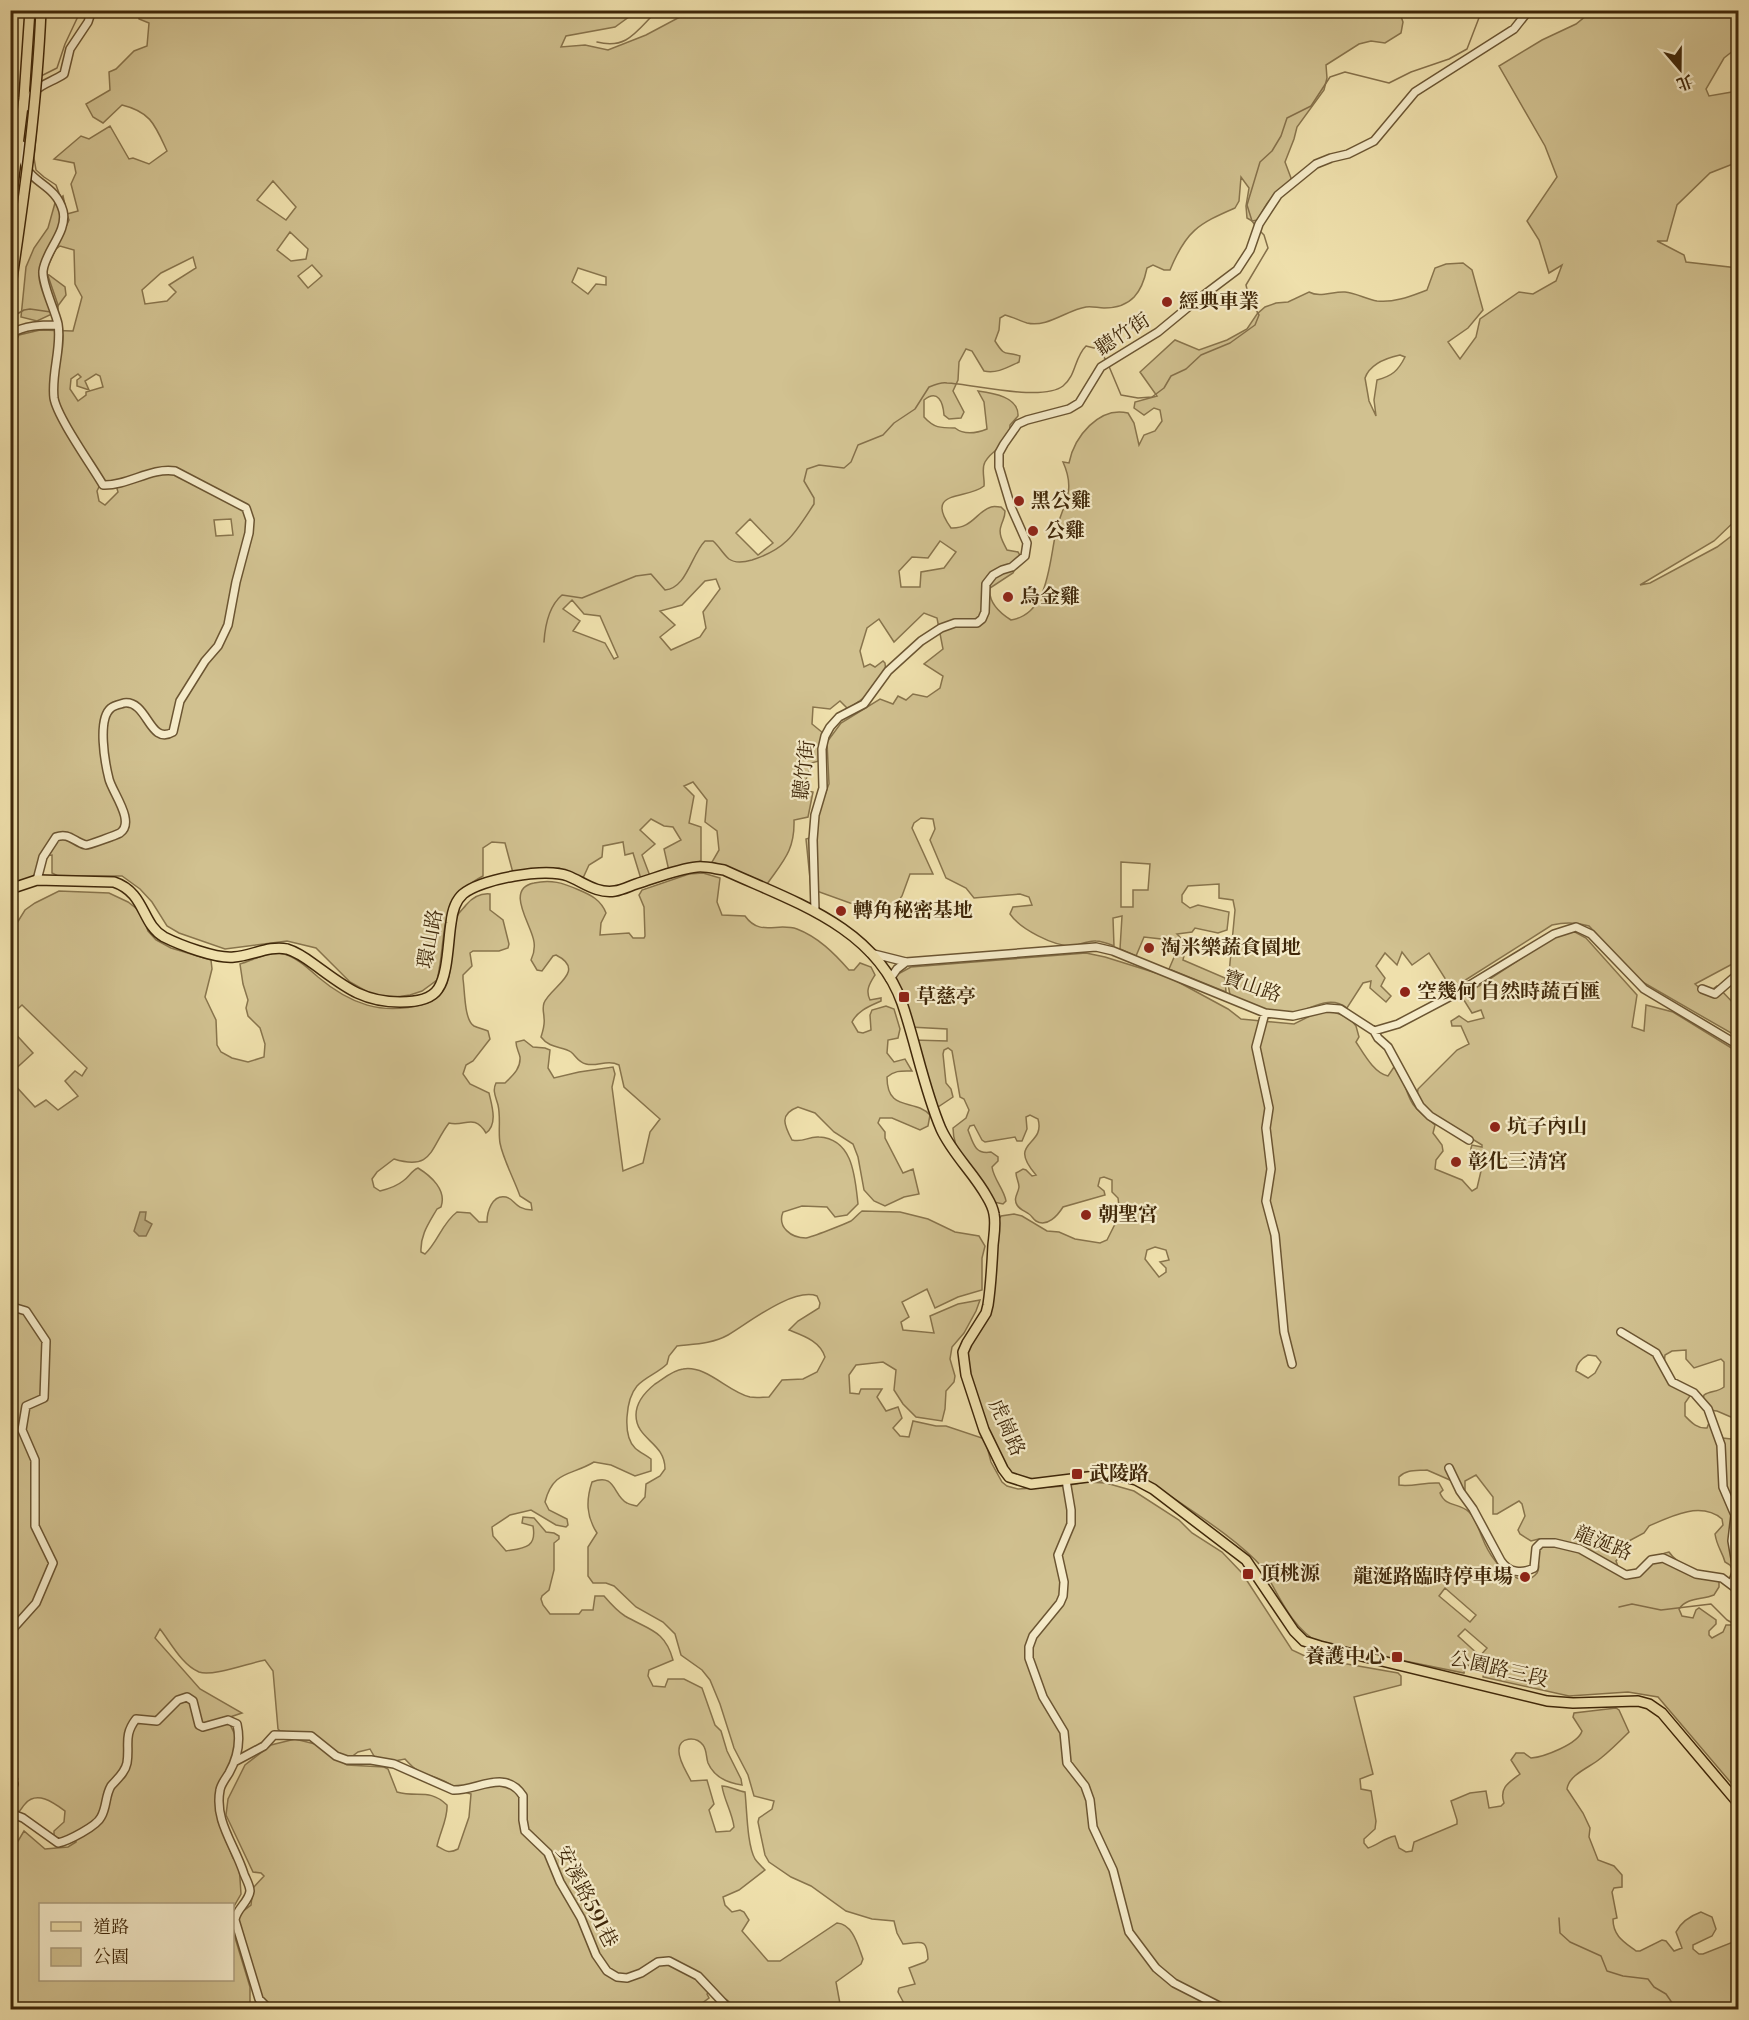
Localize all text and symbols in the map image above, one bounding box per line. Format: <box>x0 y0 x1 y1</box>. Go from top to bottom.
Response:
north arrow <box>1650 39 1710 99</box>
text: 北 <box>1674 70 1696 94</box>
place label: 經典車業 <box>1179 290 1259 315</box>
marker: 經典車業 <box>1160 295 1174 309</box>
street label: 聽竹街 <box>1091 308 1155 362</box>
place label: 黑公雞 <box>1031 489 1091 514</box>
marker: 黑公雞 <box>1012 494 1026 508</box>
place label: 公雞 <box>1045 519 1085 544</box>
marker: 公雞 <box>1026 524 1040 538</box>
place label: 烏金雞 <box>1020 585 1080 610</box>
marker: 烏金雞 <box>1001 590 1015 604</box>
street label: 聽竹街 <box>789 739 821 801</box>
place label: 轉角秘密基地 <box>853 899 973 924</box>
marker: 轉角秘密基地 <box>834 904 848 918</box>
street label: 環山路 <box>413 907 449 971</box>
place label: 淘米樂蔬食園地 <box>1161 936 1301 961</box>
marker: 淘米樂蔬食園地 <box>1142 941 1156 955</box>
street label: 寶山路 <box>1220 965 1284 1009</box>
place label: 空幾何 自然時蔬百匯 <box>1417 980 1600 1005</box>
place label: 草慈亭 <box>916 985 976 1010</box>
marker: 空幾何 自然時蔬百匯 <box>1398 985 1412 999</box>
marker: 草慈亭 <box>897 990 911 1004</box>
place label: 坑子內山 <box>1507 1115 1587 1140</box>
marker: 坑子內山 <box>1488 1120 1502 1134</box>
place label: 彰化三清宮 <box>1468 1150 1568 1175</box>
marker: 彰化三清宮 <box>1449 1155 1463 1169</box>
place label: 朝聖宮 <box>1098 1203 1158 1228</box>
marker: 朝聖宮 <box>1079 1208 1093 1222</box>
street label: 虎崗路 <box>982 1396 1030 1460</box>
place label: 武陵路 <box>1089 1462 1149 1487</box>
marker: 武陵路 <box>1070 1467 1084 1481</box>
street label: 龍涎路 <box>1571 1521 1635 1567</box>
place label: 頂桃源 <box>1260 1562 1320 1587</box>
place label: 龍涎路臨時停車場 <box>1353 1565 1513 1590</box>
marker: 頂桃源 <box>1241 1567 1255 1581</box>
marker: 龍涎路臨時停車場 <box>1518 1570 1532 1584</box>
place label: 養護中心 <box>1305 1645 1385 1670</box>
street label: 公園路三段 <box>1447 1647 1551 1693</box>
marker: 養護中心 <box>1390 1650 1404 1664</box>
street label: 安溪路591巷 <box>550 1842 622 1952</box>
legend <box>39 1903 234 1981</box>
text: 道路 <box>93 1916 129 1939</box>
text: 公園 <box>93 1946 129 1969</box>

